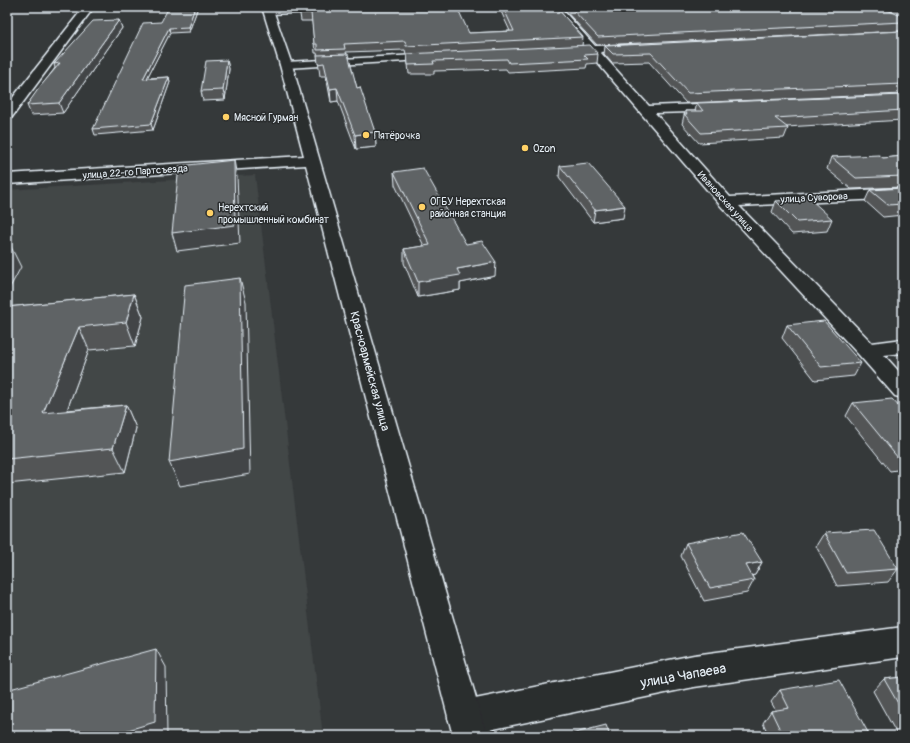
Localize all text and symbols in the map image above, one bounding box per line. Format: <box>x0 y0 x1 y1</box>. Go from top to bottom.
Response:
marker: Мясной Гурман <box>221 112 231 122</box>
place label: Мясной Гурман <box>234 112 298 124</box>
marker: Пятёрочка <box>361 130 371 140</box>
place label: Пятёрочка <box>374 130 420 142</box>
marker: Ozon <box>520 143 530 153</box>
place label: Ozon <box>533 143 556 155</box>
street label: улица 22-го Партсъезда <box>81 162 188 182</box>
street label: Ивановская улица <box>695 169 756 235</box>
street label: улица Суворова <box>779 190 848 206</box>
place label: ОГБУ Нерехтская районная станция <box>430 196 506 220</box>
place label: Нерехтский промышленный комбинат <box>218 202 329 226</box>
marker: ОГБУ Нерехтская районная станция <box>417 202 427 212</box>
marker: Нерехтский промышленный комбинат <box>205 208 215 218</box>
street label: Красноармейская улица <box>346 310 393 433</box>
street label: улица Чапаева <box>638 660 727 692</box>

